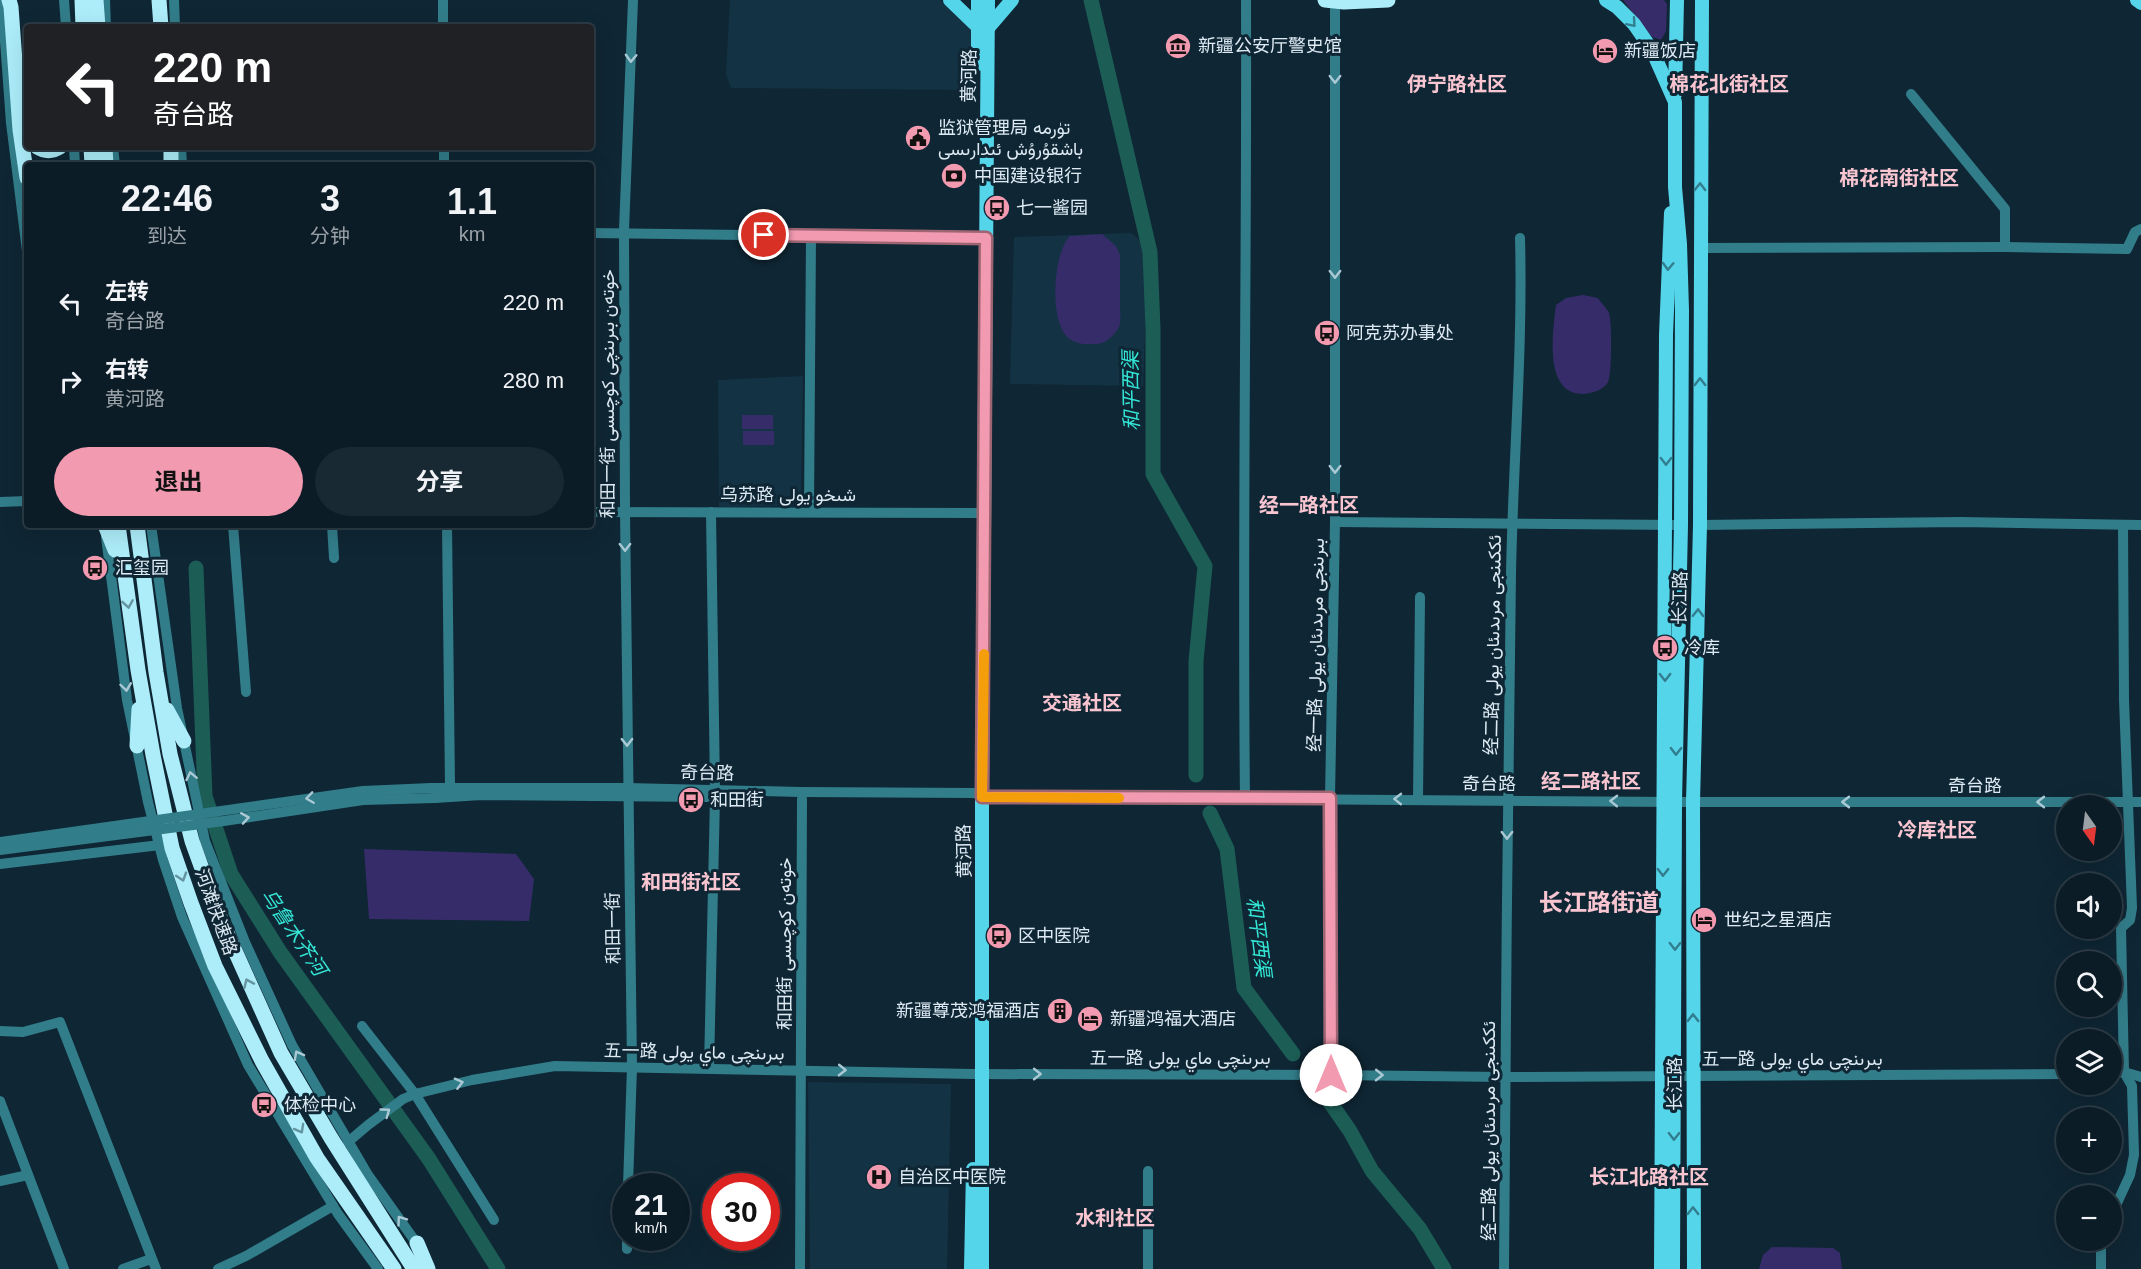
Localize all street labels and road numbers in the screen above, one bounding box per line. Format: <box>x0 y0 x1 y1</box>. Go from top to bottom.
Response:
street label: 黄河路 <box>959 49 979 103</box>
street label: 和田一街 خوتەن بىرىنچى كوچىسى <box>598 269 620 519</box>
street label: 乌苏路 شىخو يولى <box>720 485 856 506</box>
street label: 经二路 ئككىنجى مرىدىئان يولى <box>1481 535 1506 755</box>
street label: 经一路 بىرىنجى مرىدىئان يولى <box>1304 538 1329 752</box>
street label: 长江路 <box>1670 571 1690 625</box>
street label: 奇台路 <box>680 763 734 783</box>
street label: 奇台路 <box>1462 774 1516 794</box>
street label: 奇台路 <box>1948 776 2002 796</box>
street label: 黄河路 <box>954 824 974 878</box>
street label: 和田街 خوتەن كوچىسى <box>775 858 797 1030</box>
street label: 河滩快速路 <box>191 866 241 958</box>
street label: 和田一街 <box>602 892 624 964</box>
street label: 经二路 ئككىنجى مرىدىئان يولى <box>1479 1021 1500 1241</box>
street label: 五一路 بىرىنچى ماي يولى <box>603 1040 785 1069</box>
street label: 五一路 بىرىنچى ماي يولى <box>1090 1048 1270 1073</box>
street label: 五一路 بىرىنچى ماي يولى <box>1702 1049 1882 1074</box>
street label: 长江路 <box>1665 1057 1685 1111</box>

